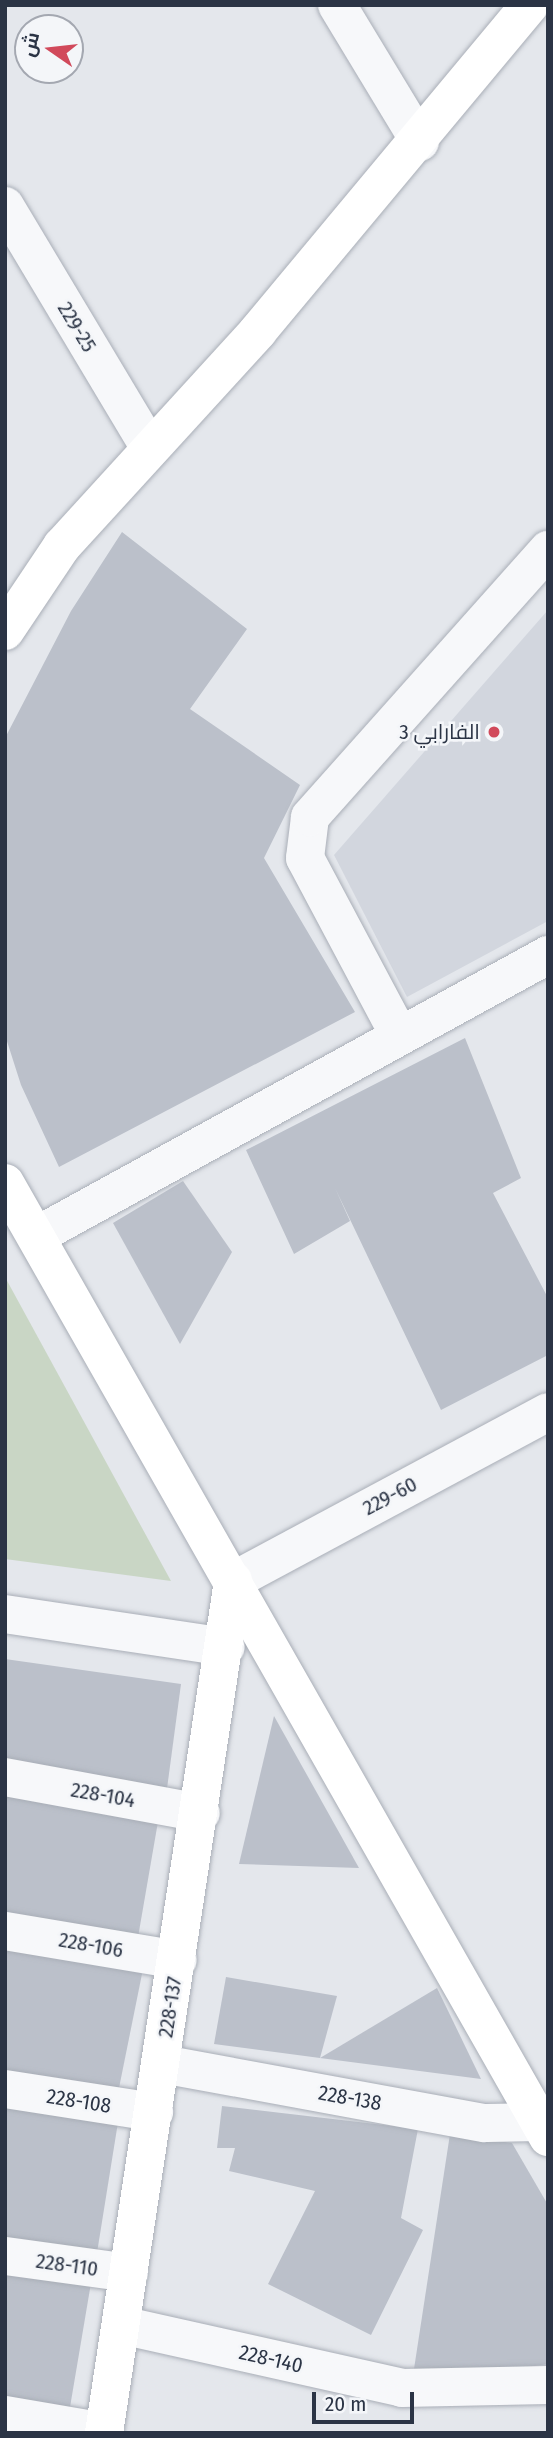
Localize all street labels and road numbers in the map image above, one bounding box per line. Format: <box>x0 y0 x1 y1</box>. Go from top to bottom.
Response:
street label: 229-25 <box>52 297 102 357</box>
street label: 229-60 <box>359 1471 421 1521</box>
street label: 228-104 <box>69 1777 137 1813</box>
street label: 228-106 <box>57 1927 125 1963</box>
street label: 228-137 <box>153 1975 187 2039</box>
street label: 228-138 <box>317 2080 383 2116</box>
street label: 228-108 <box>45 2083 113 2119</box>
street label: 228-110 <box>34 2248 100 2282</box>
street label: 228-140 <box>237 2339 305 2379</box>

